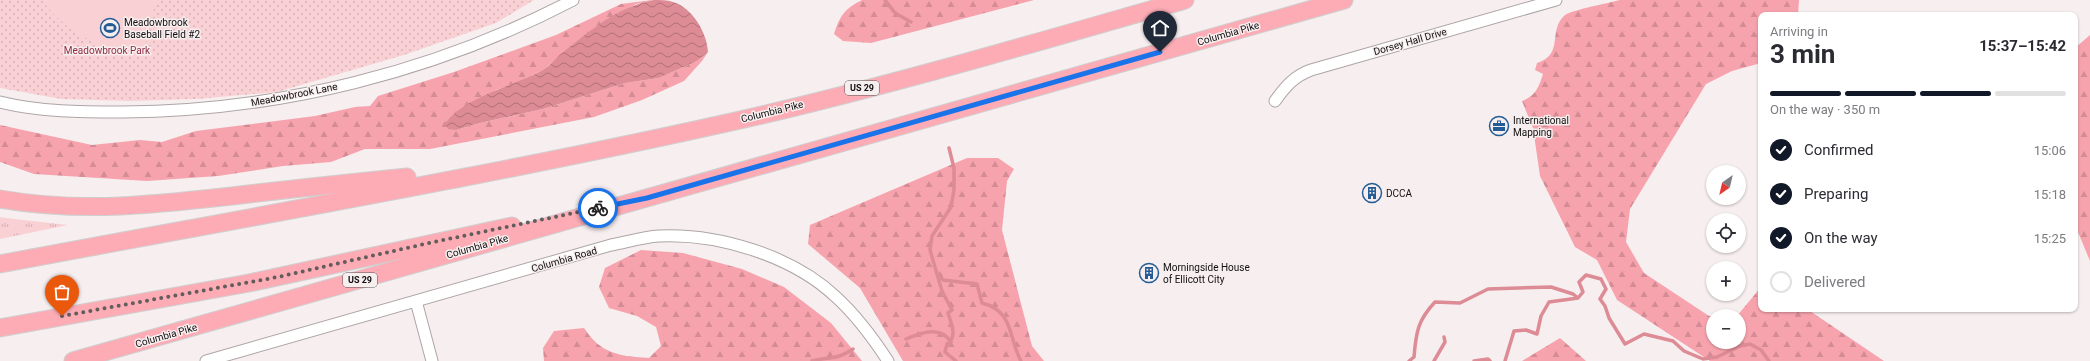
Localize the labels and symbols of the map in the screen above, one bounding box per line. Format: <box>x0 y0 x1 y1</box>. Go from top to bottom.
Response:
pin <box>1143 11 1177 52</box>
sports icon: Meadowbrook Baseball Field #2 <box>99 17 121 39</box>
place label: Meadowbrook Baseball Field #2 <box>124 17 201 40</box>
street label: Columbia Pike <box>1196 19 1260 48</box>
street label: Dorsey Hall Drive <box>1372 26 1448 57</box>
park label: Meadowbrook Park <box>64 45 151 56</box>
street label: Meadowbrook Lane <box>250 81 338 108</box>
road number: US 29 <box>845 81 879 95</box>
street label: Columbia Pike <box>740 98 804 125</box>
office icon: International Mapping <box>1488 115 1510 137</box>
place label: International Mapping <box>1513 115 1569 138</box>
north arrow <box>1706 165 1746 205</box>
building icon: DCCA <box>1361 182 1383 204</box>
courier <box>578 188 618 228</box>
place label: DCCA <box>1386 188 1413 199</box>
street label: Columbia Pike <box>445 232 509 261</box>
street label: Columbia Road <box>530 245 598 274</box>
building icon: Morningside House of Ellicott City <box>1138 262 1160 284</box>
place label: Morningside House of Ellicott City <box>1163 262 1250 285</box>
road number: US 29 <box>343 273 377 287</box>
pin <box>45 275 79 316</box>
street label: Columbia Pike <box>134 321 198 350</box>

